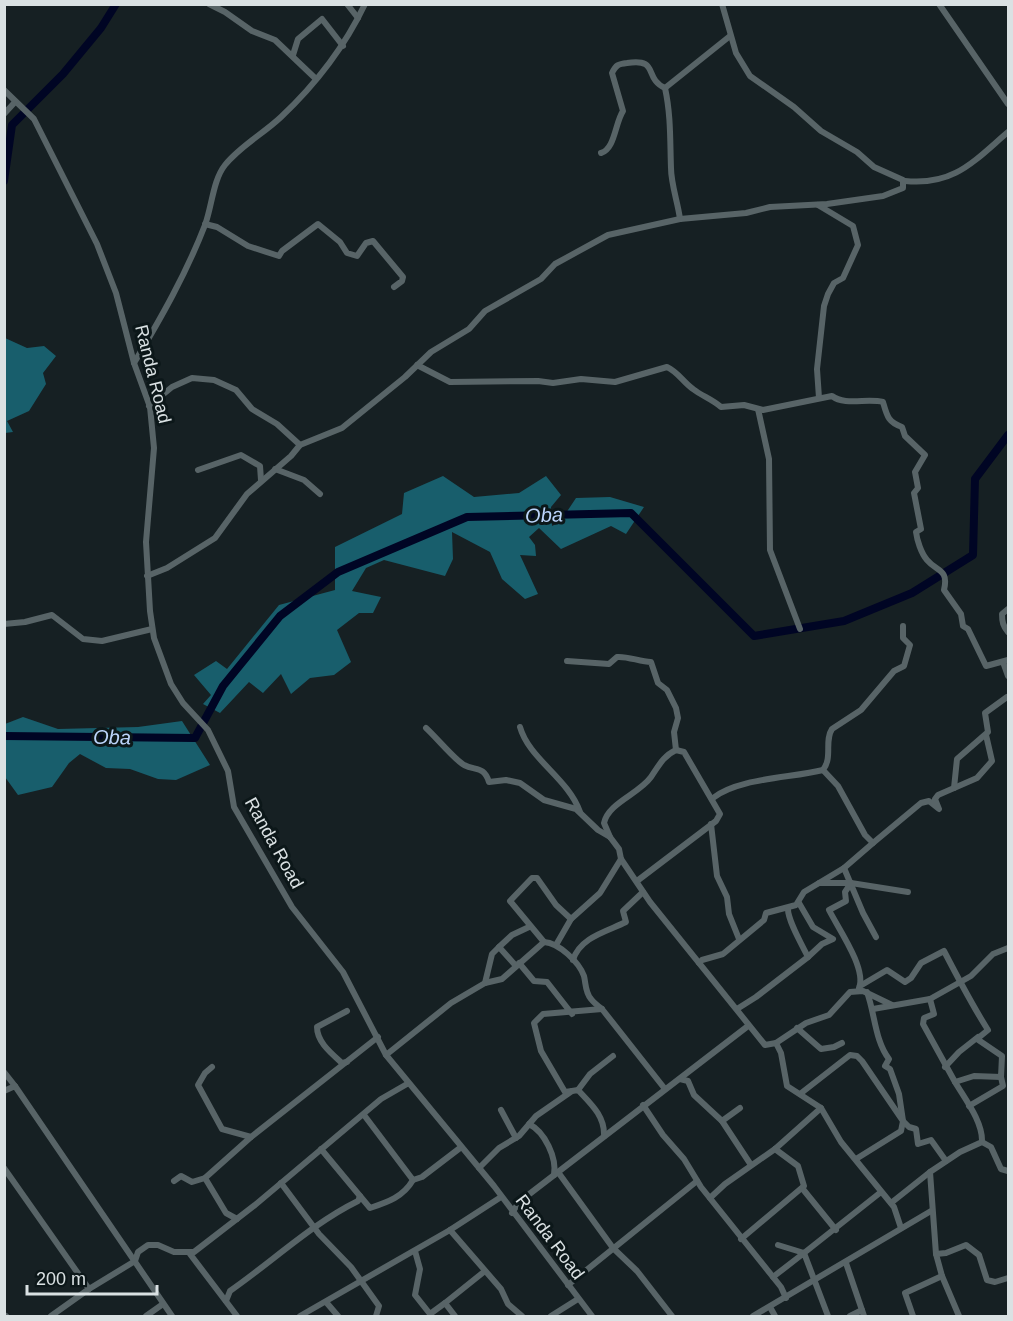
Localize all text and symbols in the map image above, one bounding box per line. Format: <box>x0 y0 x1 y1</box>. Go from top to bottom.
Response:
street label: Randa Road <box>131 323 175 425</box>
water label: Oba <box>525 503 563 527</box>
water label: Oba <box>93 726 131 748</box>
street label: Randa Road <box>241 794 307 892</box>
street label: Randa Road <box>512 1191 588 1283</box>
scale bar <box>27 1258 158 1296</box>
text: 200 m <box>36 1269 86 1289</box>

